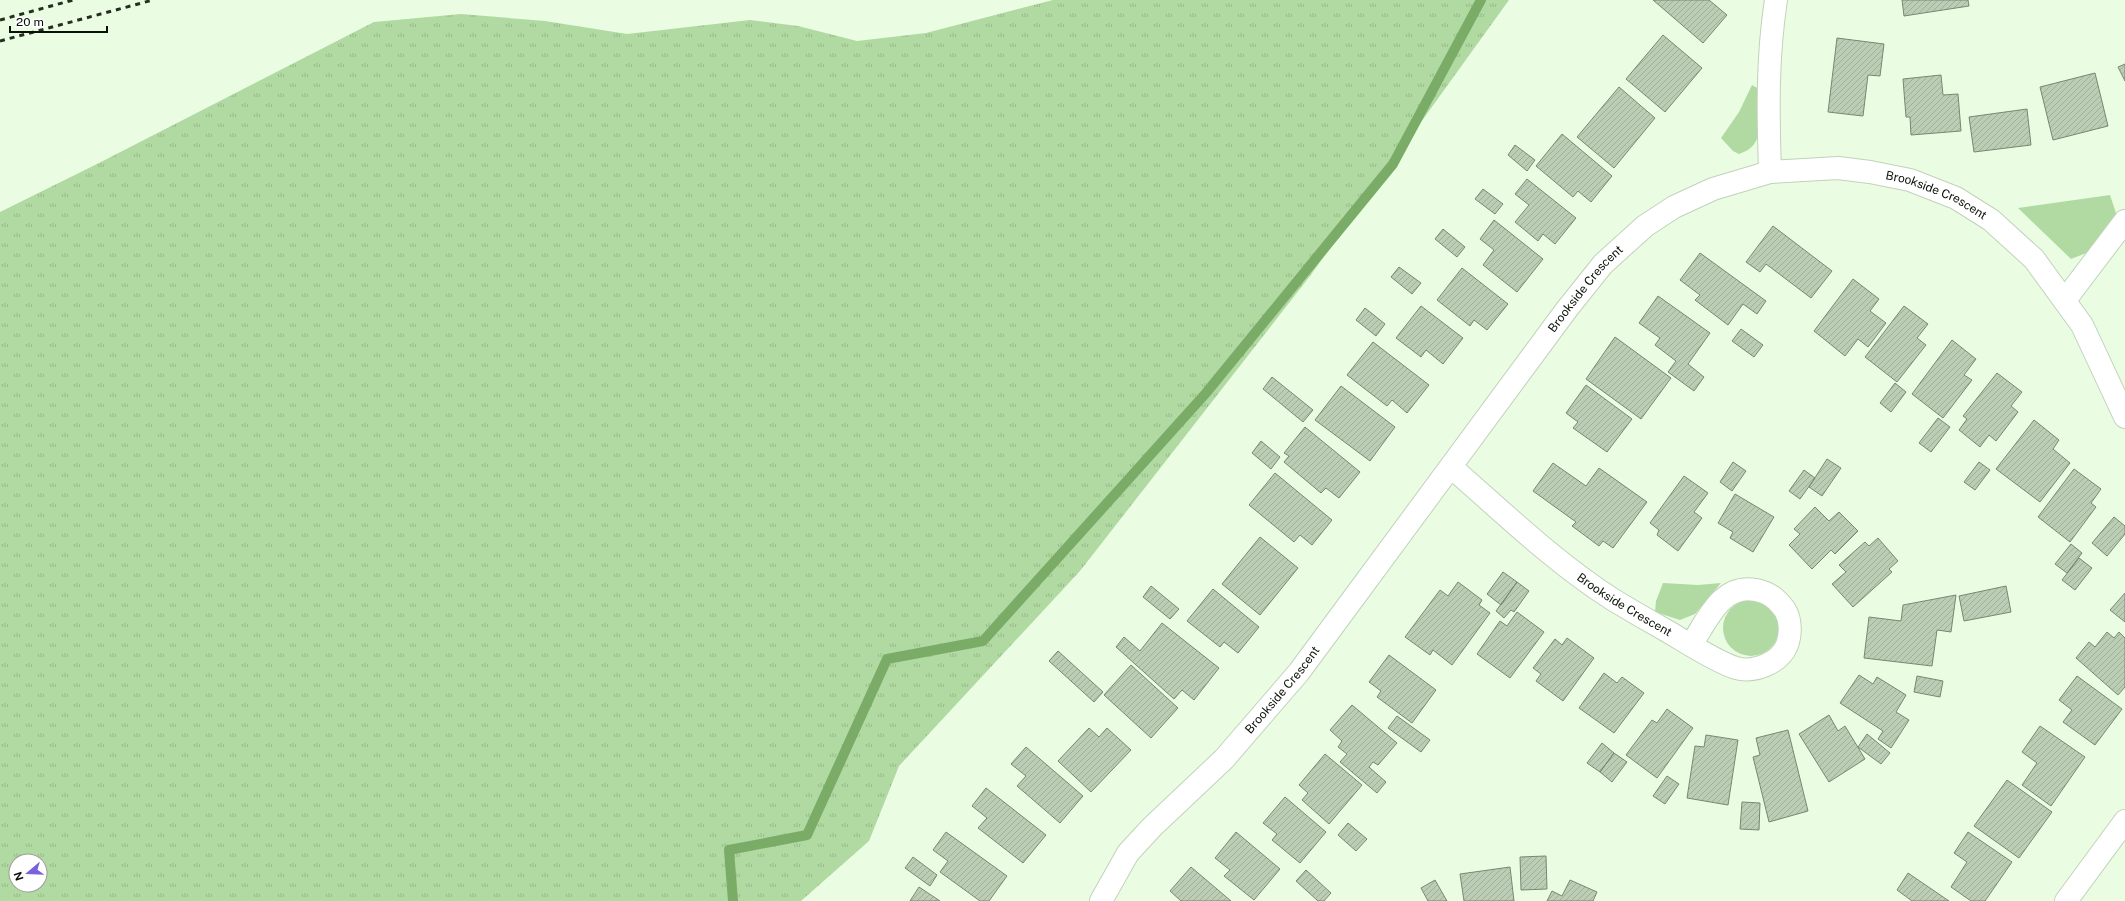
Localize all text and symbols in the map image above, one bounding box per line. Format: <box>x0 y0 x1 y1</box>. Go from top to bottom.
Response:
scale bar <box>10 8 107 34</box>
text: 20 m <box>16 15 44 29</box>
street label: Brookside Crescent <box>1884 168 1990 223</box>
street label: Brookside Crescent <box>1545 242 1626 335</box>
street label: Brookside Crescent <box>1574 570 1675 639</box>
street label: Brookside Crescent <box>1242 643 1323 736</box>
north arrow <box>8 853 48 893</box>
text: N <box>11 870 26 882</box>

